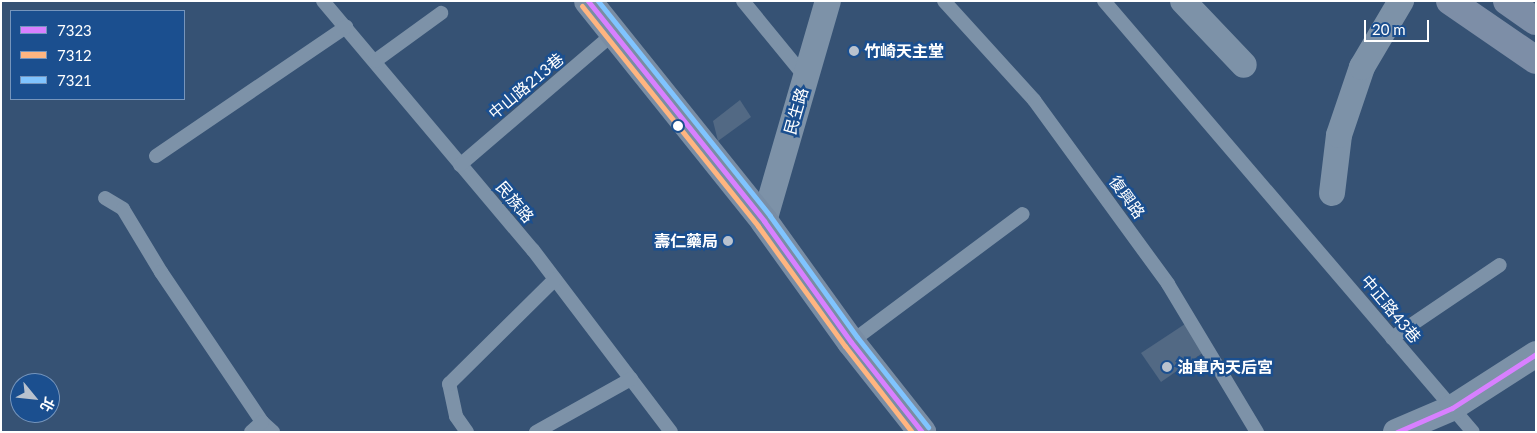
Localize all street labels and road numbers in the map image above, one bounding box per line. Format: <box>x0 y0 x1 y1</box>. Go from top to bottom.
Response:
street label: 中山路213巷 <box>485 49 567 123</box>
street label: 民生路 <box>780 85 812 137</box>
street label: 復興路 <box>1105 172 1149 222</box>
street label: 民族路 <box>492 177 538 227</box>
street label: 中正路43巷 <box>1357 271 1425 347</box>

